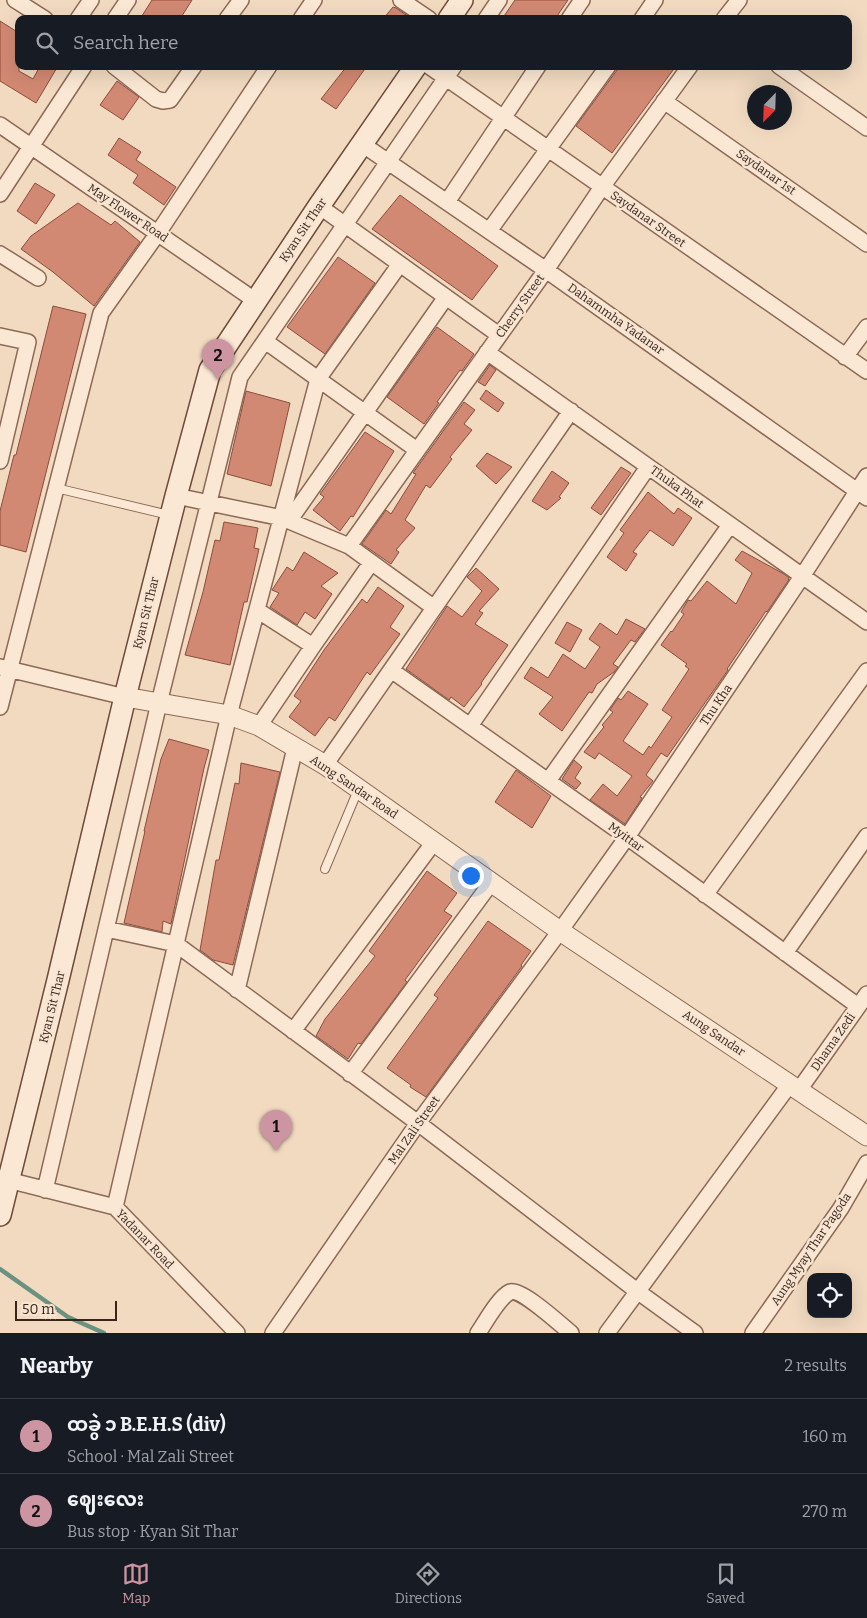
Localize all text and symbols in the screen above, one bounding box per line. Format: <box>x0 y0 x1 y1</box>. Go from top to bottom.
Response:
search box <box>15 15 852 70</box>
icon: search <box>33 29 61 57</box>
text: Search here <box>73 31 178 54</box>
north arrow <box>747 85 792 130</box>
street label: Saydanar 1st <box>733 146 799 198</box>
street label: May Flower Road <box>85 181 171 245</box>
street label: Saydanar Street <box>608 188 689 250</box>
street label: Kyan Sit Thar <box>277 195 330 265</box>
street label: Cherry Street <box>493 271 548 341</box>
street label: Dahammha Yadanar <box>565 280 667 358</box>
pin: 2 <box>202 339 234 380</box>
street label: Thuka Phat <box>648 463 707 511</box>
street label: Kyan Sit Thar <box>130 575 162 651</box>
street label: Thu Kha <box>697 681 735 728</box>
street label: Aung Sandar Road <box>307 752 401 822</box>
street label: Myittar <box>605 819 647 855</box>
your location <box>458 863 484 889</box>
street label: Kyan Sit Thar <box>36 969 68 1045</box>
street label: Aung Sandar <box>680 1007 748 1059</box>
street label: Dhama Zedi <box>808 1010 858 1074</box>
street label: Mal Zali Street <box>385 1093 443 1167</box>
pin: 1 <box>260 1110 292 1151</box>
street label: Aung Myay Thar Pagoda <box>768 1190 854 1308</box>
street label: Yadanar Road <box>113 1207 177 1271</box>
map controls <box>807 1273 852 1318</box>
button: locate <box>807 1273 852 1318</box>
scale bar <box>15 1298 118 1321</box>
text: 50 m <box>22 1301 55 1318</box>
text: Nearby <box>20 1353 93 1379</box>
text: 2 results <box>784 1356 847 1375</box>
text: ထခွဲ ၁ B.E.H.S (div) <box>67 1413 226 1436</box>
text: 1 <box>33 1427 39 1446</box>
text: 160 m <box>802 1427 847 1446</box>
text: School · Mal Zali Street <box>67 1447 234 1466</box>
text: ဈေးလေး <box>67 1488 144 1511</box>
text: 2 <box>31 1502 41 1521</box>
text: 270 m <box>802 1502 847 1521</box>
text: Bus stop · Kyan Sit Thar <box>67 1522 238 1541</box>
tab: Map <box>122 1560 150 1607</box>
tab: Directions <box>395 1560 462 1607</box>
tab: Saved <box>706 1560 745 1607</box>

